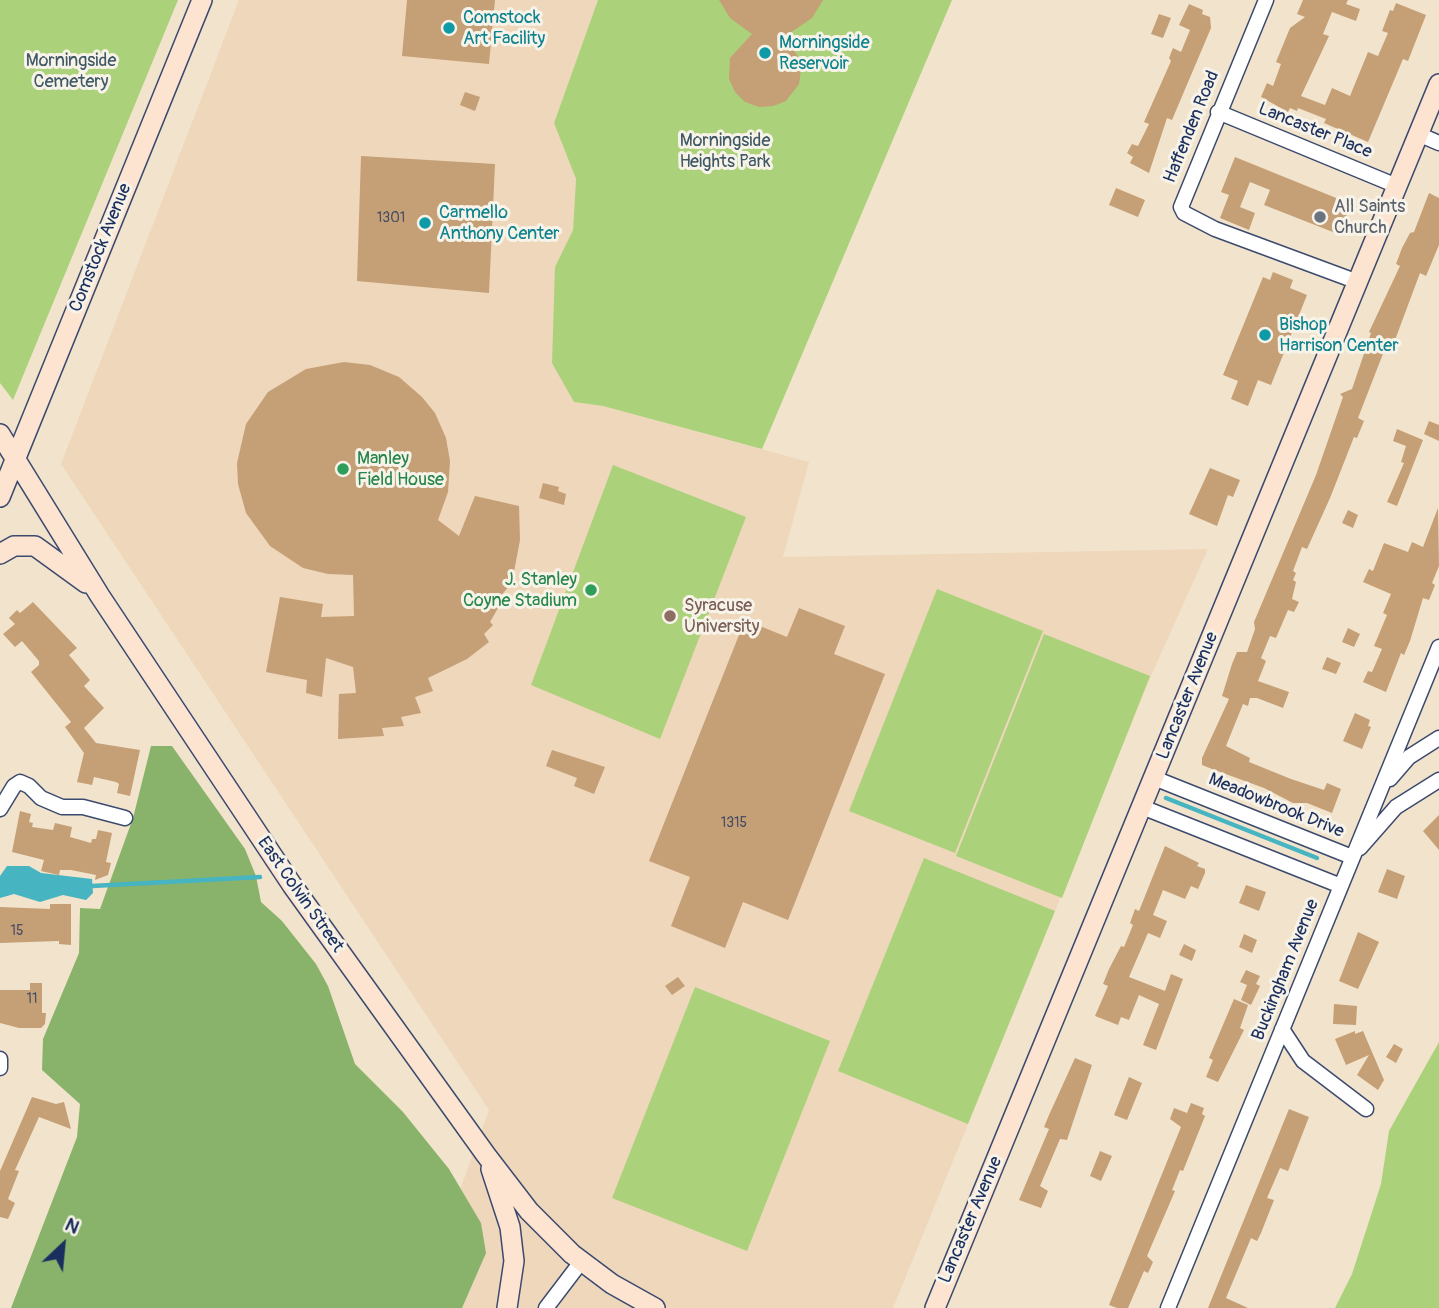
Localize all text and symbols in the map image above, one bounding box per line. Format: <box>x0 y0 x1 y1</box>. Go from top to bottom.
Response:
place label: Comstock Art Facility <box>463 7 545 50</box>
marker: Comstock Art Facility <box>441 20 457 36</box>
place label: Morningside Reservoir <box>779 32 870 74</box>
marker: Morningside Reservoir <box>757 45 773 61</box>
park label: Morningside Cemetery <box>26 50 116 92</box>
street label: Haffenden Road <box>1160 68 1224 186</box>
street label: Lancaster Place <box>1255 98 1375 164</box>
park label: Morningside Heights Park <box>679 130 771 172</box>
street label: Comstock Avenue <box>65 181 137 315</box>
place label: All Saints Church <box>1334 196 1405 238</box>
place label: Carmello Anthony Center <box>439 202 559 244</box>
marker: All Saints Church <box>1312 209 1328 225</box>
house number: 1301 <box>377 210 405 226</box>
marker: Carmello Anthony Center <box>417 215 433 231</box>
place label: Bishop Harrison Center <box>1279 314 1399 356</box>
marker: Bishop Harrison Center <box>1257 327 1273 343</box>
place label: Manley Field House <box>357 448 444 490</box>
marker: Manley Field House <box>335 461 351 477</box>
place label: J. Stanley Coyne Stadium <box>463 569 577 612</box>
marker: J. Stanley Coyne Stadium <box>583 582 599 598</box>
place label: Syracuse University <box>684 595 759 638</box>
marker: Syracuse University <box>662 608 678 624</box>
street label: Lancaster Avenue <box>1153 629 1223 763</box>
street label: Meadowbrook Drive <box>1205 769 1347 843</box>
house number: 1315 <box>721 815 747 831</box>
street label: East Colvin Street <box>252 833 348 957</box>
street label: Buckingham Avenue <box>1248 896 1324 1044</box>
house number: 15 <box>10 923 24 939</box>
house number: 11 <box>27 991 37 1007</box>
street label: Lancaster Avenue <box>935 1153 1007 1287</box>
north arrow <box>28 1210 98 1280</box>
text: N <box>61 1213 83 1240</box>

